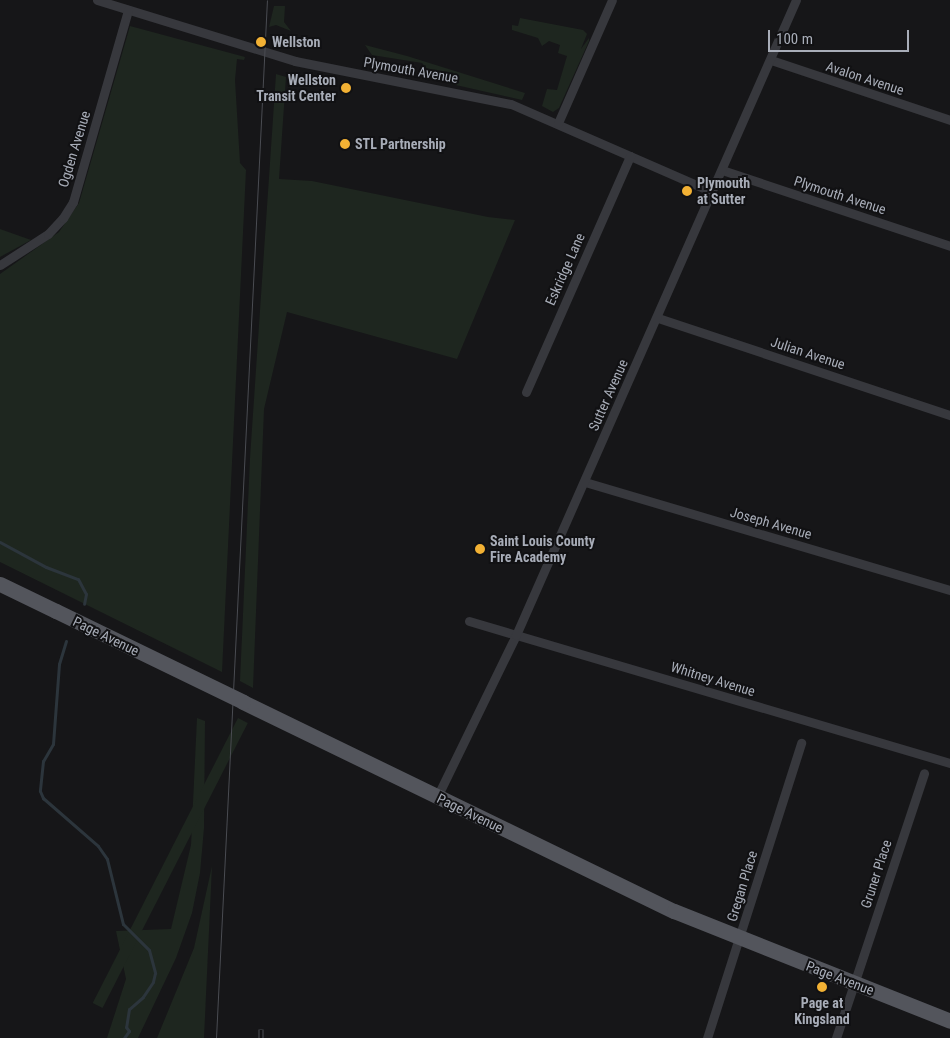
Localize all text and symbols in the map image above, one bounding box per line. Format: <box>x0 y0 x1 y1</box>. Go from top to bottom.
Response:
scale bar <box>770 20 911 52</box>
text: 100 m <box>776 30 813 48</box>
place label: Wellston <box>272 34 320 50</box>
marker: Wellston <box>254 35 268 49</box>
street label: Plymouth Avenue <box>362 53 460 87</box>
street label: Avalon Avenue <box>824 58 906 98</box>
place label: Wellston Transit Center <box>256 72 336 104</box>
marker: Wellston Transit Center <box>340 82 352 94</box>
street label: Ogden Avenue <box>54 109 94 189</box>
place label: STL Partnership <box>355 136 446 152</box>
marker: STL Partnership <box>339 138 351 150</box>
street label: Plymouth Avenue <box>792 172 888 218</box>
place label: Plymouth at Sutter <box>697 175 750 208</box>
marker: Plymouth at Sutter <box>681 185 693 197</box>
street label: Eskridge Lane <box>542 230 588 308</box>
street label: Julian Avenue <box>769 333 847 373</box>
street label: Sutter Avenue <box>585 357 631 433</box>
street label: Joseph Avenue <box>728 503 814 543</box>
place label: Saint Louis County Fire Academy <box>490 533 595 566</box>
marker: Saint Louis County Fire Academy <box>474 543 486 555</box>
street label: Page Avenue <box>70 613 142 659</box>
street label: Whitney Avenue <box>669 658 757 700</box>
street label: Page Avenue <box>434 790 506 836</box>
street label: Gruner Place <box>857 838 895 910</box>
street label: Gregan Place <box>723 849 761 923</box>
street label: Page Avenue <box>804 957 876 999</box>
marker: Page at Kingsland <box>816 981 828 993</box>
place label: Page at Kingsland <box>794 995 850 1028</box>

